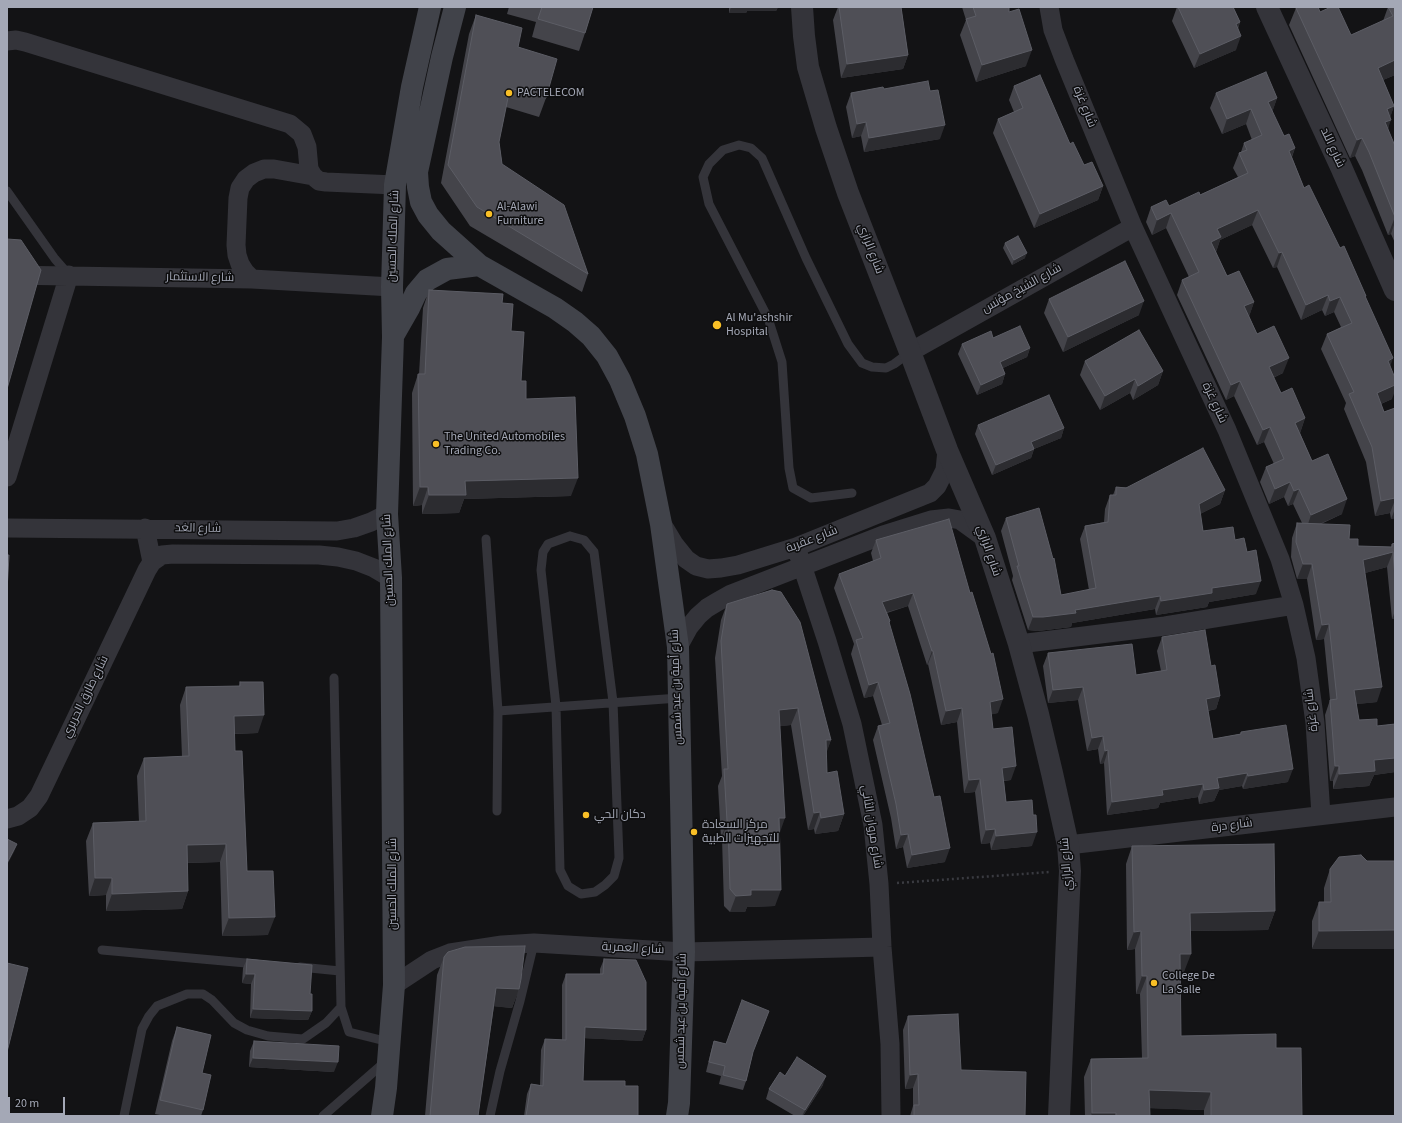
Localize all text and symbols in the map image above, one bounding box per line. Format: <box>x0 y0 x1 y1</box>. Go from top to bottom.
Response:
street label: شارع غزة <box>1069 84 1099 130</box>
place label: PACTELECOM <box>517 86 584 100</box>
marker: PACTELECOM <box>504 88 514 98</box>
street label: شارع اللد <box>1317 126 1347 170</box>
street label: شارع الملك الحسين <box>385 190 403 282</box>
place label: Al-Alawi Furniture <box>497 200 544 228</box>
marker: Al-Alawi Furniture <box>484 209 494 219</box>
street label: شارع الرازي <box>854 222 886 276</box>
street label: شارع الشيخ مؤنس <box>980 261 1064 317</box>
street label: شارع الاستثمار <box>166 270 234 286</box>
place label: Al Mu'ashshir Hospital <box>726 311 792 339</box>
marker: Al Mu'ashshir Hospital <box>711 319 723 331</box>
street label: شارع غزة <box>1198 380 1230 426</box>
place label: The United Automobiles Trading Co. <box>444 430 565 458</box>
marker: The United Automobiles Trading Co. <box>431 439 441 449</box>
street label: شارع الملك الحسين <box>380 514 398 606</box>
street label: شارع الغد <box>175 521 221 537</box>
street label: شارع عقربة <box>784 524 840 556</box>
street label: شارع الرازي <box>973 524 1003 578</box>
street label: شارع أمية بن عبد شمس <box>668 629 686 745</box>
street label: شارع طارق الحريري <box>60 653 112 741</box>
street label: شارع غزة <box>1302 688 1322 732</box>
street label: شارع مروان الثاني <box>857 784 885 870</box>
place label: دكان الحي <box>594 808 646 822</box>
marker: دكان الحي <box>581 810 591 820</box>
street label: شارع درة <box>1210 816 1254 836</box>
place label: مركز السعادة للتجهيزات الطبية <box>702 818 779 846</box>
marker: مركز السعادة للتجهيزات الطبية <box>689 827 699 837</box>
street label: شارع الرازي <box>1058 837 1076 891</box>
street label: شارع الملك الحسين <box>386 838 400 930</box>
street label: شارع العمرية <box>601 940 665 958</box>
street label: شارع أمية بن عبد شمس <box>674 953 690 1069</box>
place label: College De La Salle <box>1162 969 1215 997</box>
marker: College De La Salle <box>1149 978 1159 988</box>
scale bar <box>10 1089 67 1115</box>
text: 20 m <box>15 1095 39 1112</box>

